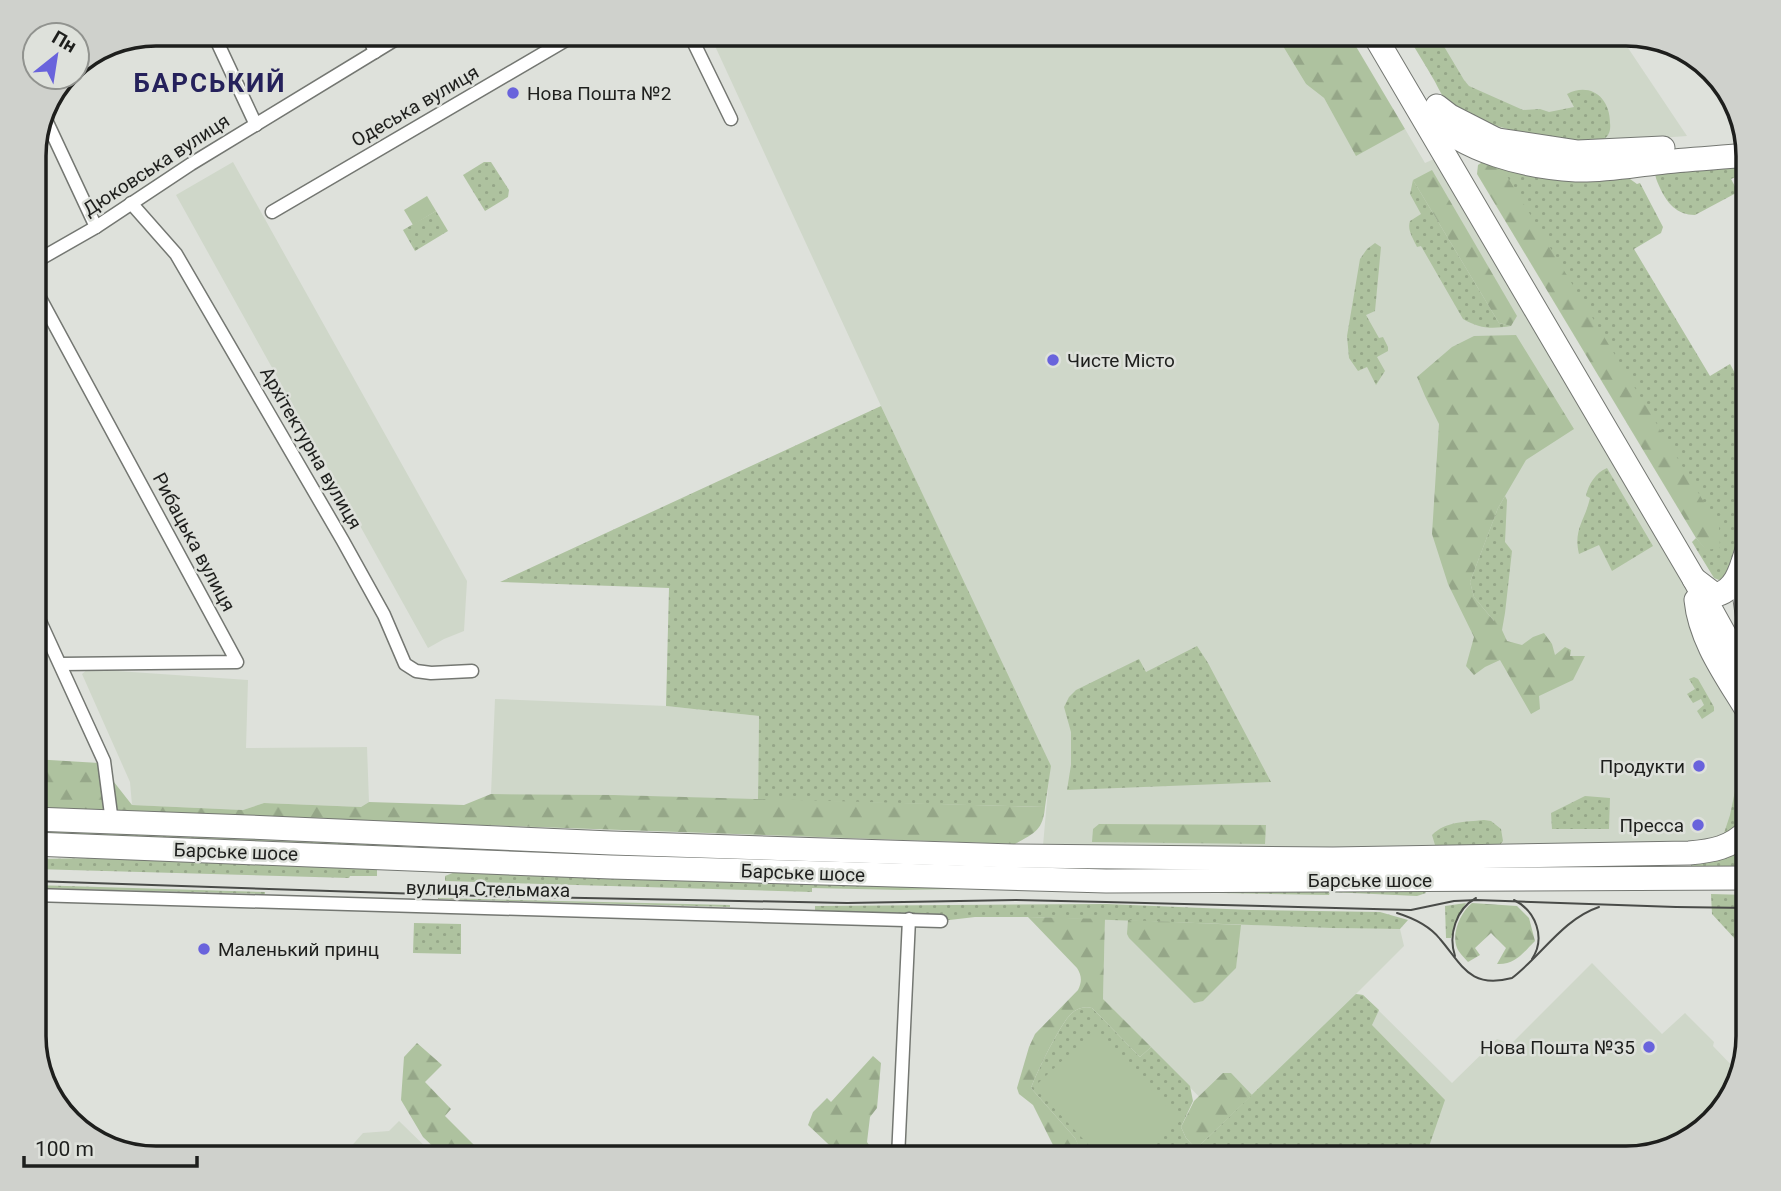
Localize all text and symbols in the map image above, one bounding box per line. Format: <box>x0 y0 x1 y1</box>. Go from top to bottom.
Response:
north arrow <box>21 21 91 91</box>
text: Пн <box>48 26 80 58</box>
street label: Одеська вулиця <box>347 60 483 152</box>
district label: БАРСЬКИЙ <box>134 68 286 98</box>
place label: Нова Пошта №2 <box>527 82 671 105</box>
marker: Нова Пошта №2 <box>505 85 521 101</box>
street label: Дюковська вулиця <box>78 109 234 221</box>
place label: Чисте Місто <box>1067 349 1175 372</box>
marker: Чисте Місто <box>1045 352 1061 368</box>
street label: Архітектурна вулиця <box>255 363 367 533</box>
street label: Рибацька вулиця <box>148 469 240 615</box>
place label: Продукти <box>1600 755 1685 778</box>
marker: Продукти <box>1691 758 1707 774</box>
place label: Пресса <box>1619 814 1684 837</box>
marker: Пресса <box>1690 817 1706 833</box>
street label: Барське шосе <box>173 838 299 866</box>
street label: Барське шосе <box>740 859 866 887</box>
street label: Барське шосе <box>1308 869 1432 892</box>
street label: вулиця Стельмаха <box>406 876 570 902</box>
place label: Маленький принц <box>218 938 379 961</box>
marker: Маленький принц <box>196 941 212 957</box>
place label: Нова Пошта №35 <box>1480 1036 1635 1059</box>
marker: Нова Пошта №35 <box>1641 1039 1657 1055</box>
scale bar <box>24 1124 198 1168</box>
text: 100 m <box>35 1137 94 1161</box>

